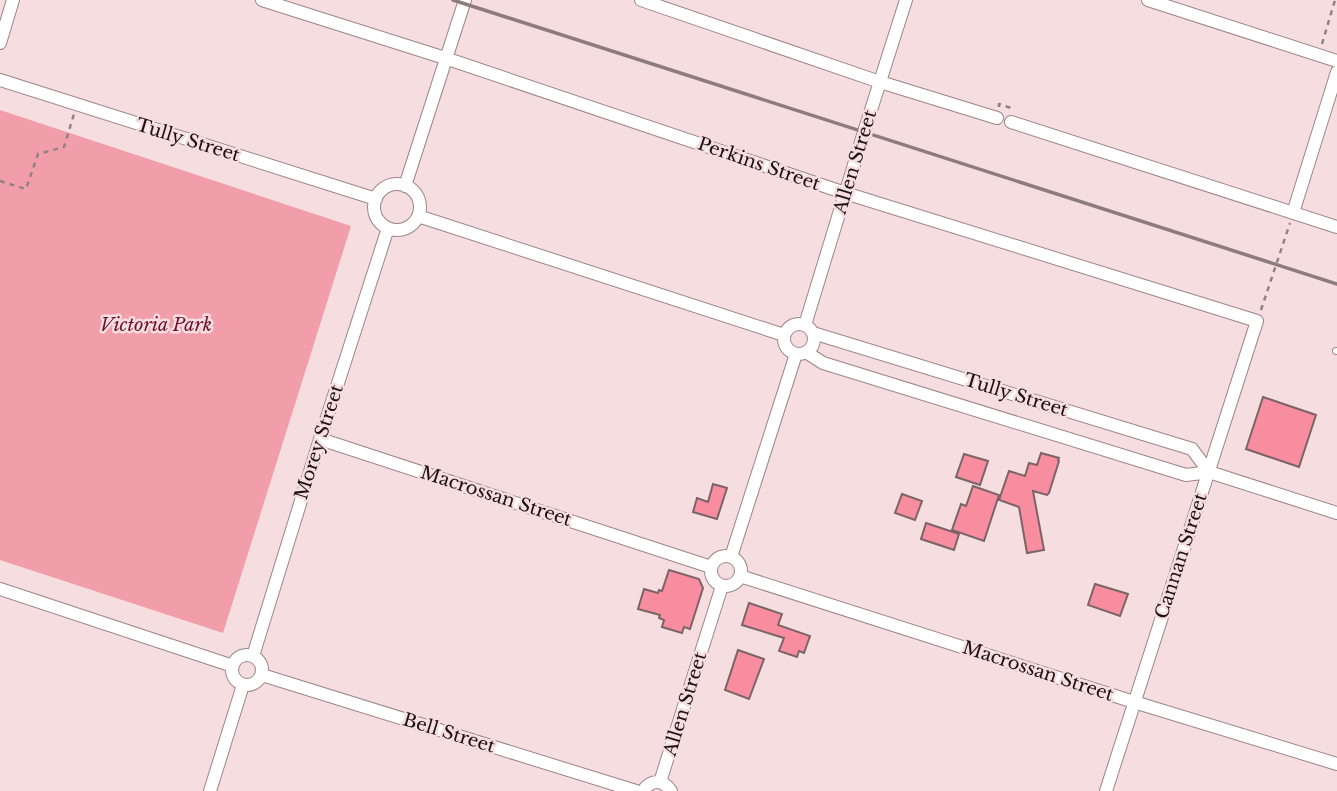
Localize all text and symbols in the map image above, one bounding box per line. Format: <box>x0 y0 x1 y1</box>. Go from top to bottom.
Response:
street label: Allen Street <box>828 107 881 218</box>
street label: Tully Street <box>133 114 243 166</box>
street label: Perkins Street <box>695 133 823 195</box>
park label: Victoria Park <box>100 314 212 336</box>
street label: Tully Street <box>961 369 1071 421</box>
street label: Morey Street <box>290 382 348 502</box>
street label: Macrossan Street <box>418 461 574 531</box>
street label: Cannan Street <box>1150 490 1212 622</box>
street label: Macrossan Street <box>960 636 1116 706</box>
street label: Allen Street <box>658 649 711 760</box>
street label: Bell Street <box>400 709 498 757</box>

